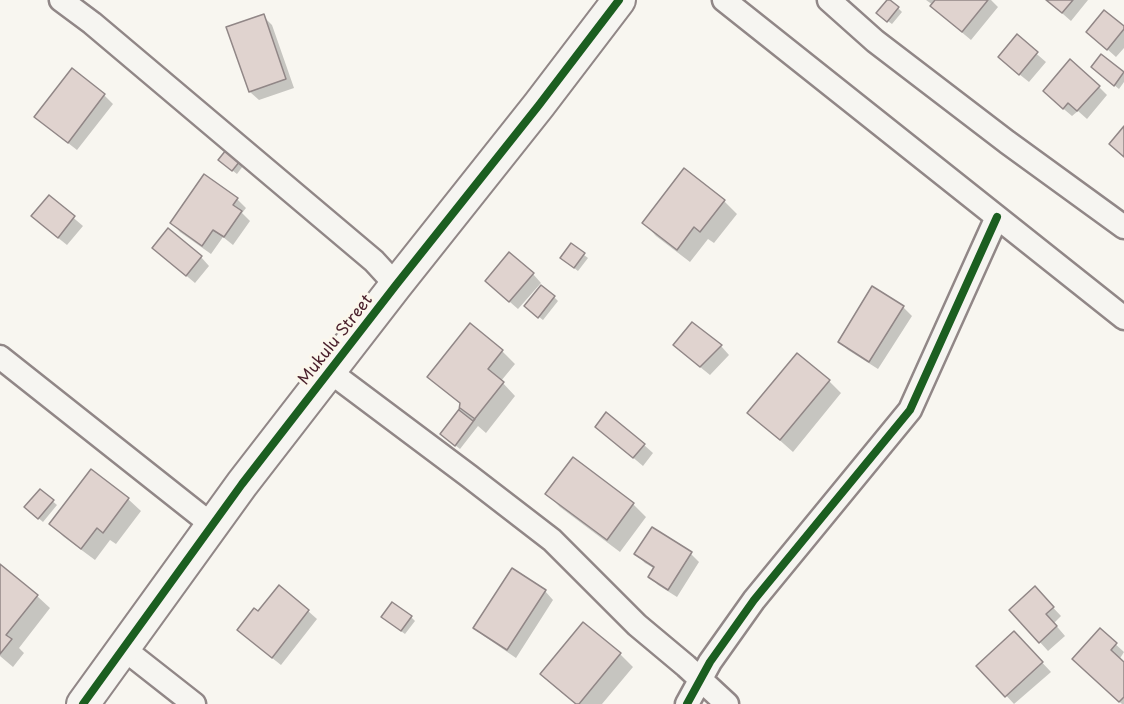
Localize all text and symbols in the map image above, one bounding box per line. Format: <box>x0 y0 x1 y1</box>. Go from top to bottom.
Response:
street label: Mukulu Street <box>295 291 377 389</box>

